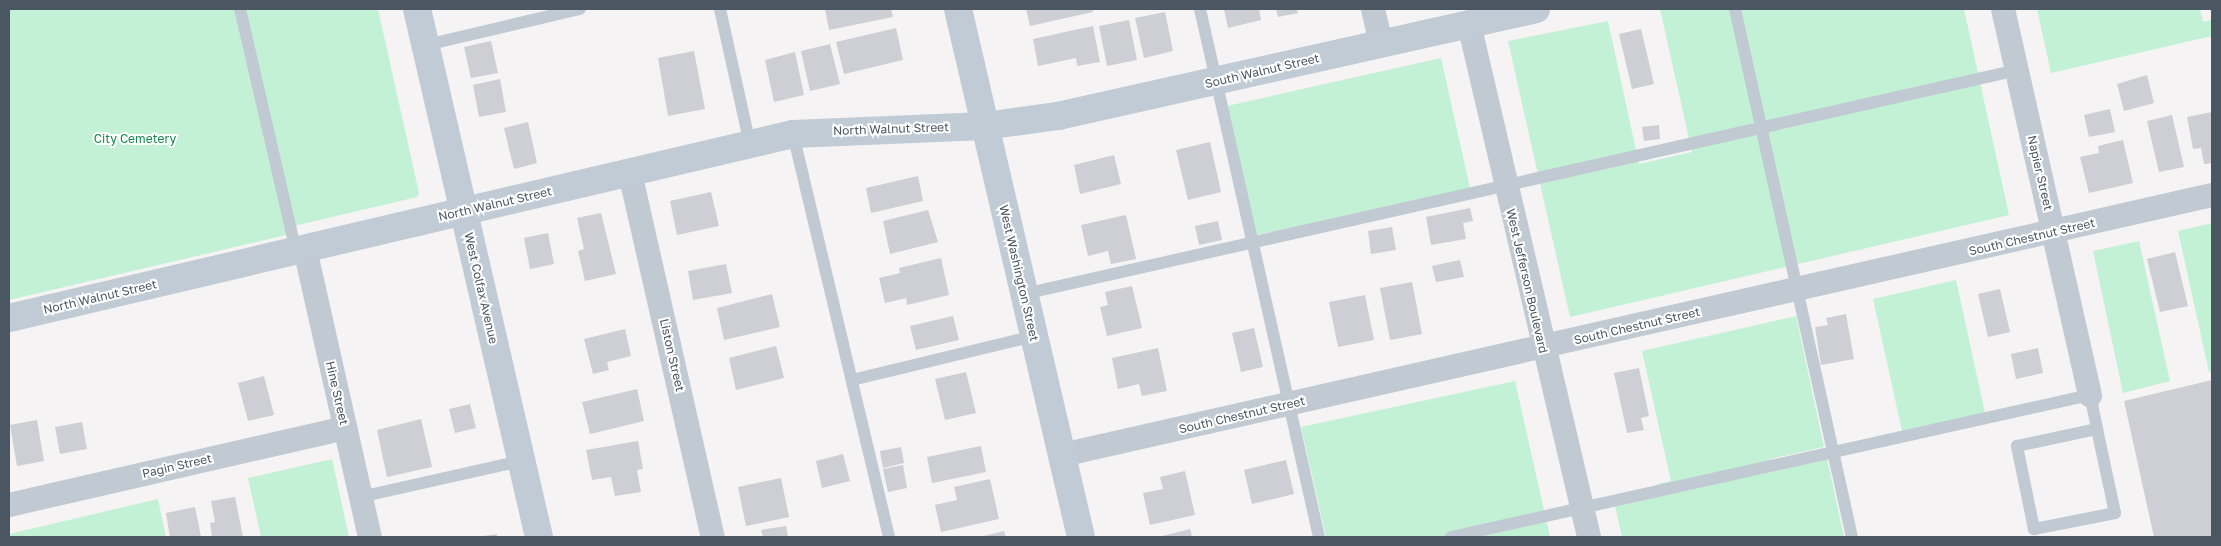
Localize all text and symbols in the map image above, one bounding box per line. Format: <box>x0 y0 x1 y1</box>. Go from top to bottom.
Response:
street label: South Walnut Street <box>1203 51 1321 91</box>
street label: North Walnut Street <box>833 120 949 138</box>
park label: City Cemetery <box>94 132 176 146</box>
street label: Napier Street <box>2024 134 2056 212</box>
street label: North Walnut Street <box>437 184 553 224</box>
street label: West Washington Street <box>996 203 1042 343</box>
street label: West Jefferson Boulevard <box>1503 207 1551 355</box>
street label: South Chestnut Street <box>1968 215 2096 259</box>
street label: West Colfax Avenue <box>461 231 501 345</box>
street label: North Walnut Street <box>42 277 158 317</box>
street label: South Chestnut Street <box>1573 304 1701 348</box>
street label: Liston Street <box>657 317 687 393</box>
street label: Hine Street <box>323 360 351 426</box>
street label: South Chestnut Street <box>1178 393 1306 437</box>
street label: Pagin Street <box>141 451 213 481</box>

